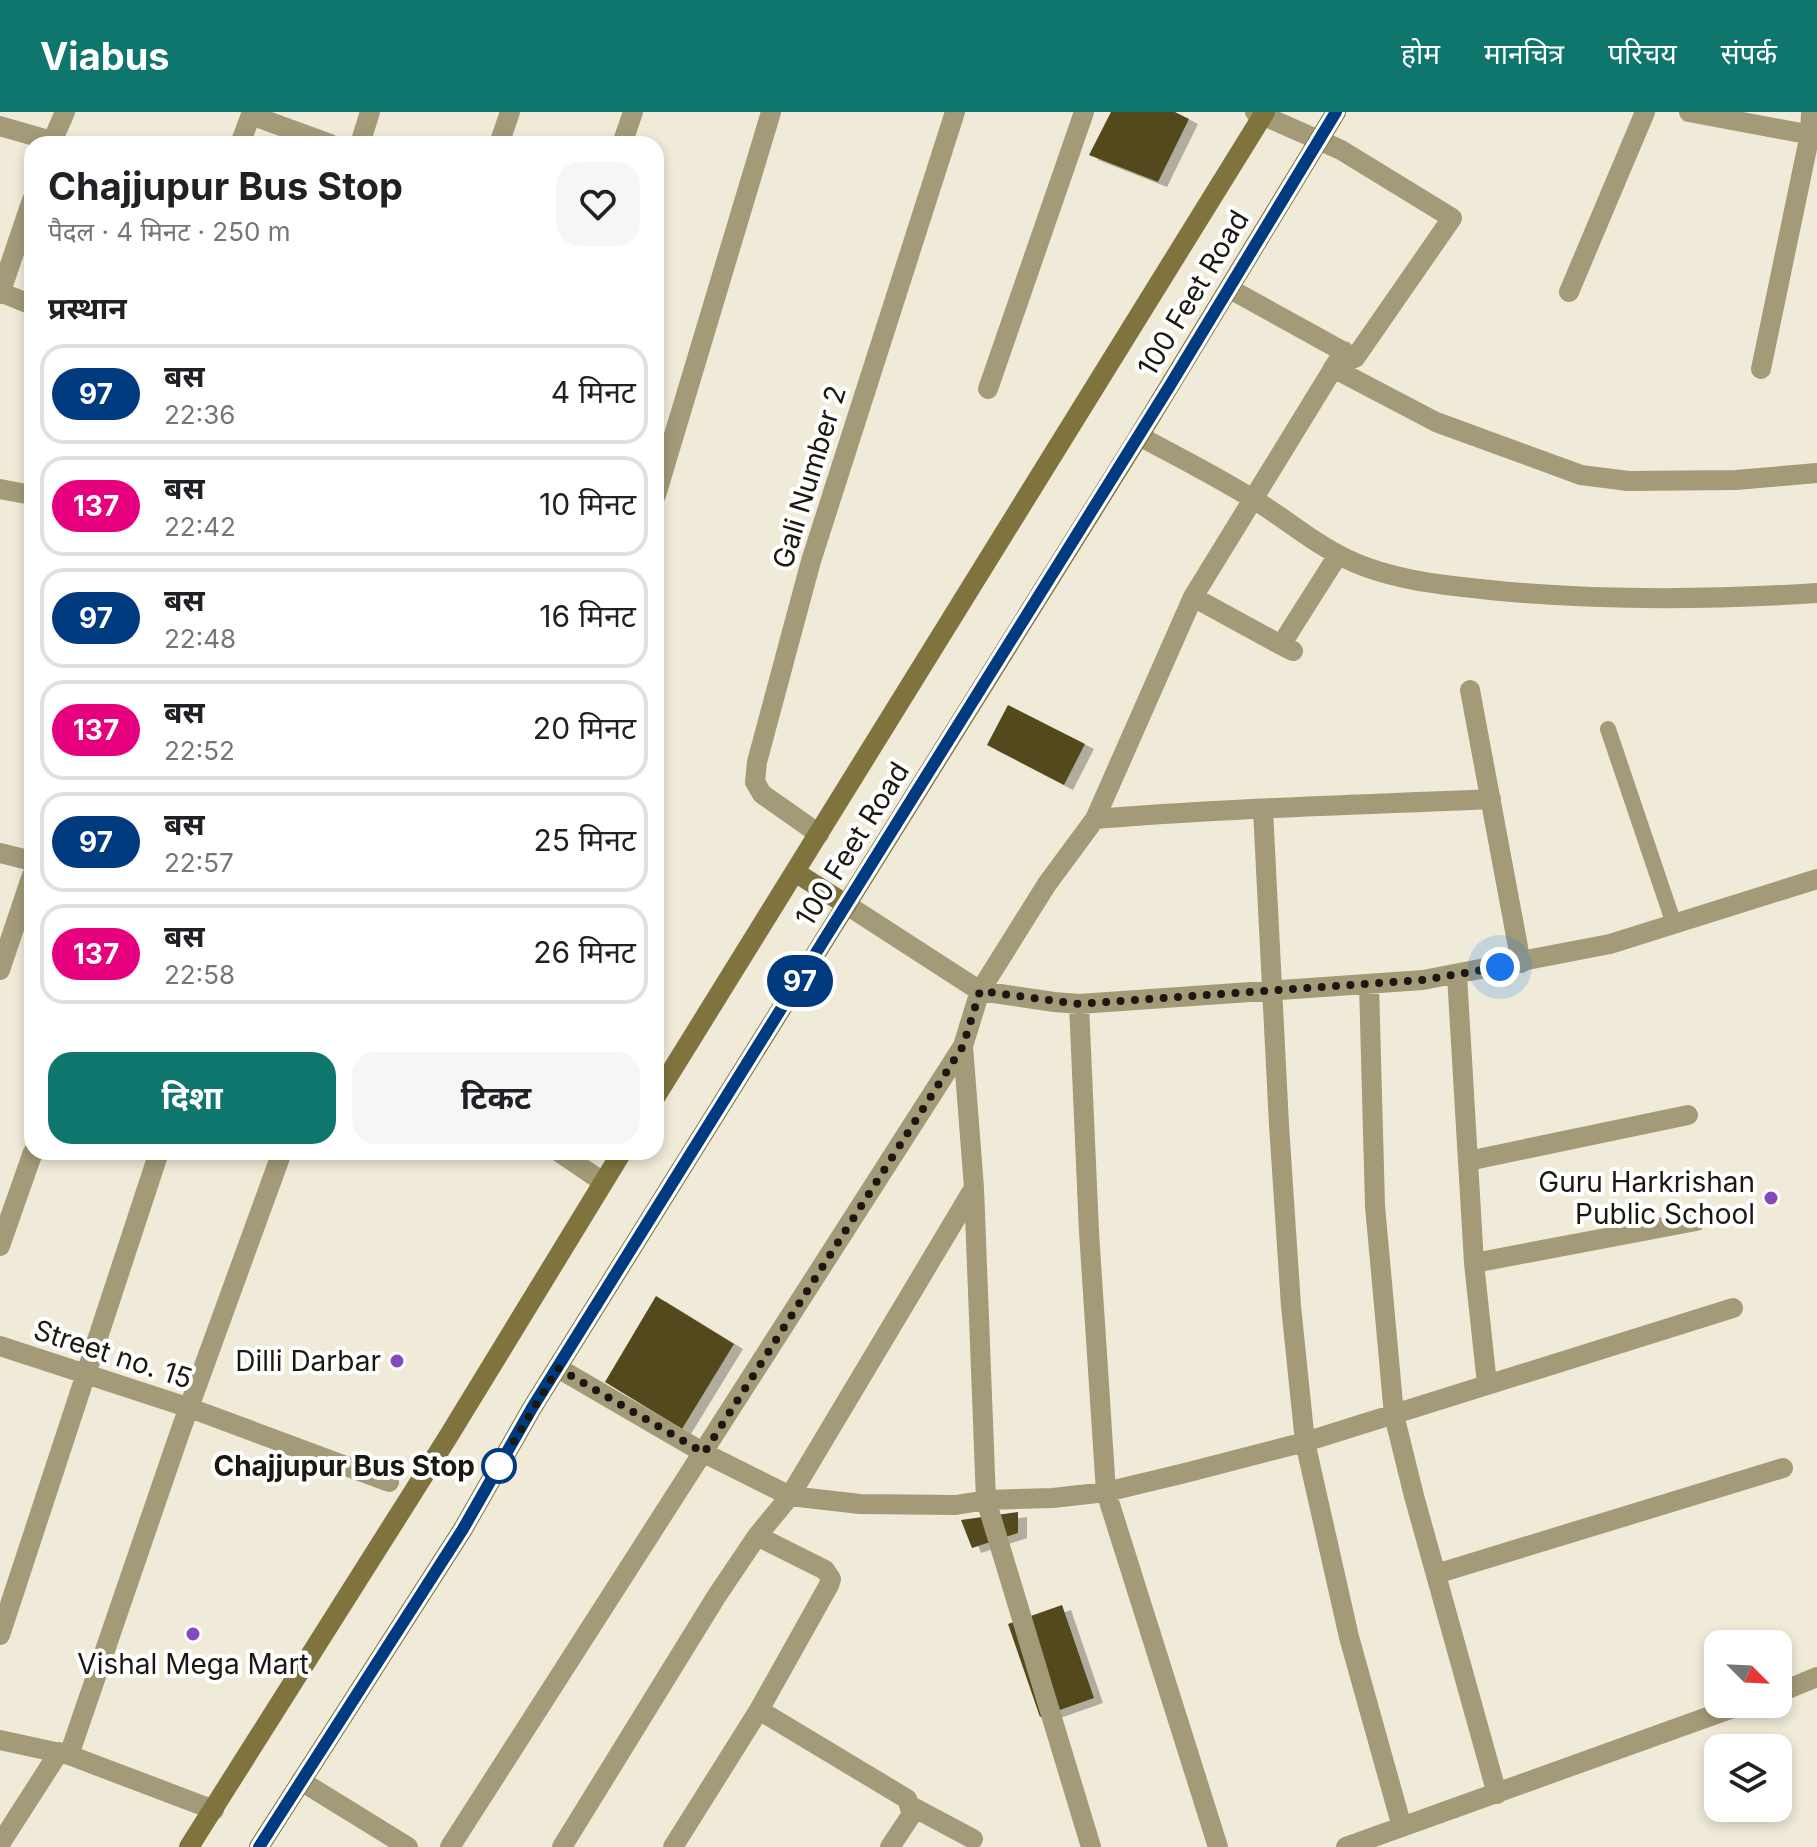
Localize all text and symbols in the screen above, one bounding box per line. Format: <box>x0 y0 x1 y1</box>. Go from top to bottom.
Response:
text: Viabus <box>40 33 170 79</box>
text: होम <box>1401 37 1440 71</box>
text: मानचित्र <box>1484 37 1564 71</box>
text: परिचय <box>1608 37 1677 71</box>
text: संपर्क <box>1721 37 1777 71</box>
button: heart <box>556 162 640 246</box>
text: Chajjupur Bus Stop <box>48 163 403 209</box>
street label: 100 Feet Road <box>1130 204 1256 382</box>
text: पैदल · 4 मिनट · 250 m <box>48 216 291 247</box>
text: प्रस्थान <box>48 290 127 326</box>
text: बस <box>164 358 205 394</box>
text: 4 मिनट <box>551 374 636 410</box>
text: 97 <box>79 377 113 411</box>
street label: Gali Number 2 <box>765 382 853 572</box>
text: 22:36 <box>164 399 235 430</box>
text: बस <box>164 470 205 506</box>
text: 10 मिनट <box>539 486 636 522</box>
text: 137 <box>73 489 119 523</box>
text: 22:42 <box>164 511 236 542</box>
text: बस <box>164 582 205 618</box>
text: 16 मिनट <box>539 598 636 634</box>
text: 97 <box>79 601 113 635</box>
text: 22:48 <box>164 623 236 654</box>
text: बस <box>164 694 205 730</box>
text: 20 मिनट <box>533 710 636 746</box>
text: 137 <box>73 713 119 747</box>
text: 22:52 <box>164 735 235 766</box>
street label: 100 Feet Road <box>788 756 916 932</box>
text: बस <box>164 806 205 842</box>
text: 25 मिनट <box>534 822 636 858</box>
text: 97 <box>79 825 113 859</box>
text: 22:57 <box>164 847 234 878</box>
text: बस <box>164 918 205 954</box>
text: 26 मिनट <box>533 934 636 970</box>
text: 137 <box>73 937 119 971</box>
your location <box>1480 947 1520 987</box>
line badge: 97 <box>764 955 836 1007</box>
text: 22:58 <box>164 959 235 990</box>
text: 97 <box>783 964 817 998</box>
button: दिशा <box>48 1052 336 1144</box>
button: टिकट <box>352 1052 640 1144</box>
place label: Guru Harkrishan Public School <box>1538 1165 1755 1231</box>
marker: Guru Harkrishan Public School <box>1762 1189 1780 1207</box>
street label: Street no. 15 <box>29 1312 197 1396</box>
place label: Dilli Darbar <box>235 1344 381 1378</box>
marker: Dilli Darbar <box>388 1352 406 1370</box>
place label: Chajjupur Bus Stop <box>213 1449 475 1483</box>
marker: Chajjupur Bus Stop <box>482 1449 516 1483</box>
marker: Vishal Mega Mart <box>184 1625 202 1643</box>
north arrow <box>1704 1630 1792 1718</box>
map controls <box>1704 1630 1792 1822</box>
place label: Vishal Mega Mart <box>77 1647 309 1681</box>
button: layers <box>1704 1734 1792 1822</box>

